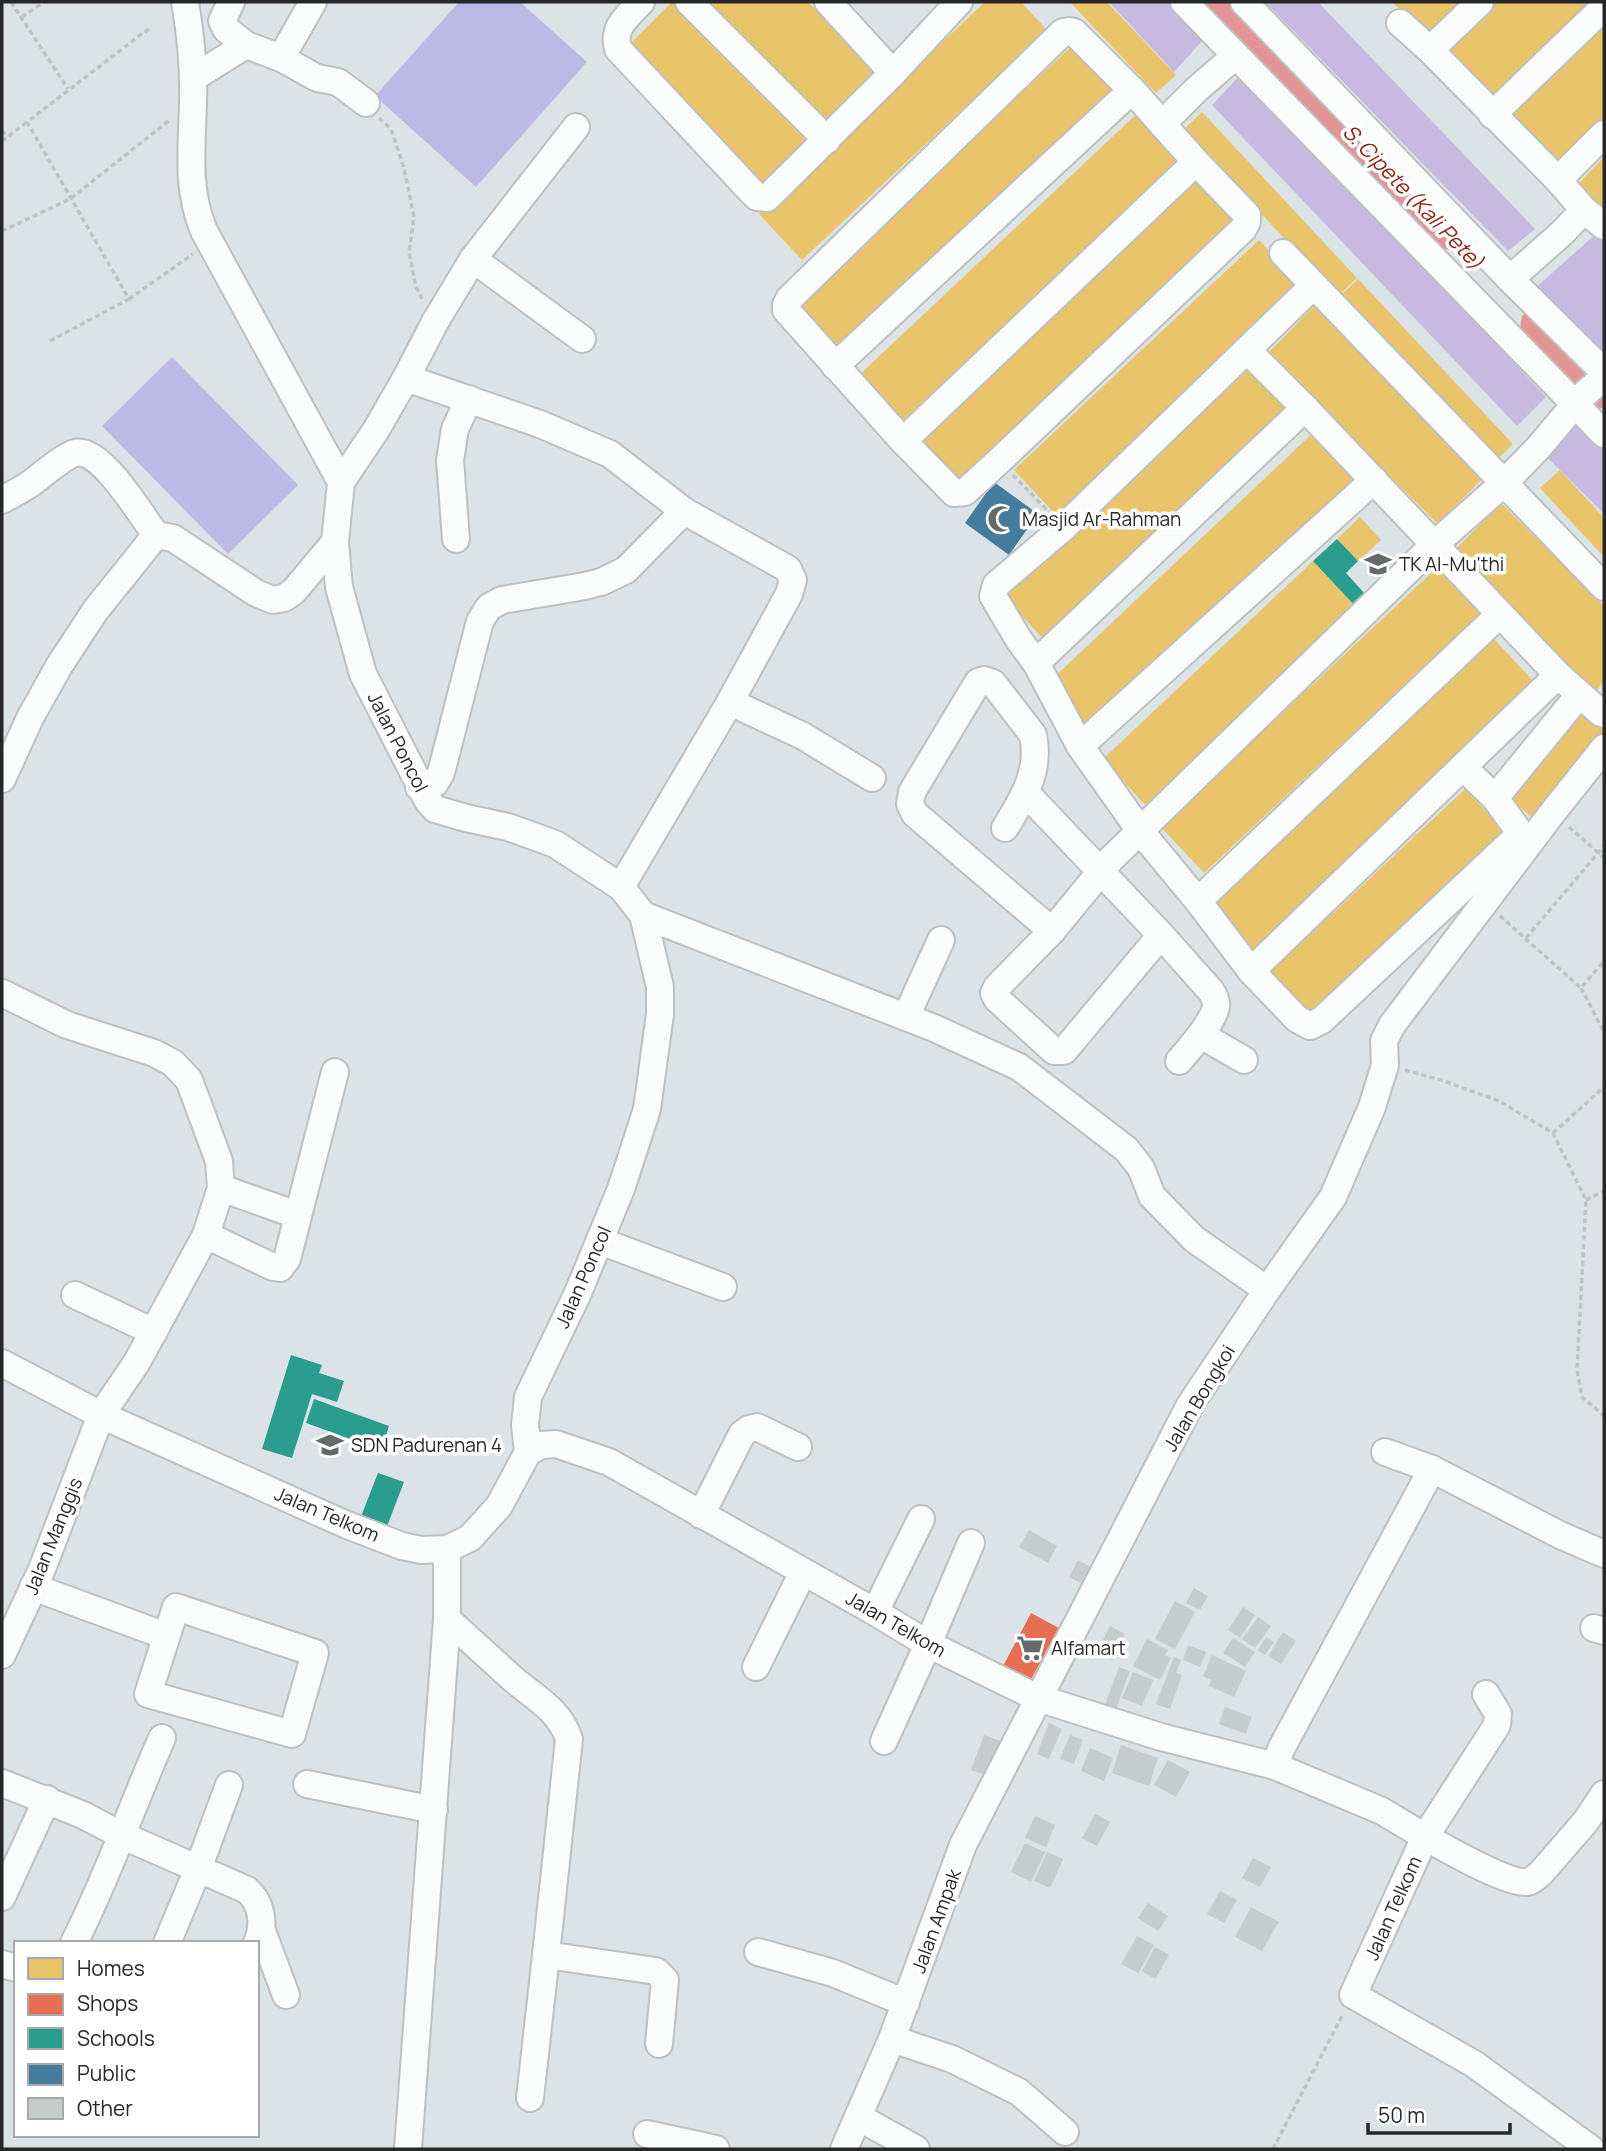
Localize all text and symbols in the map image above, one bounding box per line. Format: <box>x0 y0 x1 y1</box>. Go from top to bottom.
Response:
water label: S. Cipete (Kali Pete) <box>1337 118 1490 275</box>
mosque icon: Masjid Ar-Rahman <box>986 504 1016 534</box>
place label: Masjid Ar-Rahman <box>1022 506 1181 532</box>
school or university icon: TK Al-Mu'thi <box>1363 549 1393 579</box>
place label: TK Al-Mu'thi <box>1399 551 1504 577</box>
street label: Jalan Poncol <box>362 687 434 797</box>
street label: Jalan Poncol <box>549 1222 617 1332</box>
street label: Jalan Bongkoi <box>1157 1340 1241 1456</box>
school or university icon: SDN Padurenan 4 <box>315 1430 345 1460</box>
place label: SDN Padurenan 4 <box>351 1432 502 1458</box>
street label: Jalan Manggis <box>18 1474 88 1598</box>
street label: Jalan Telkom <box>271 1480 383 1548</box>
street label: Jalan Telkom <box>841 1585 951 1663</box>
supermarket icon: Alfamart <box>1015 1633 1045 1663</box>
place label: Alfamart <box>1051 1635 1126 1661</box>
street label: Jalan Telkom <box>1358 1852 1428 1964</box>
street label: Jalan Ampak <box>905 1865 967 1977</box>
legend <box>14 1941 259 2137</box>
text: Homes <box>77 1954 145 1982</box>
text: Shops <box>77 1989 138 2017</box>
text: Schools <box>77 2024 155 2052</box>
text: Public <box>77 2059 136 2087</box>
scale bar <box>1368 2092 1510 2136</box>
text: Other <box>77 2094 133 2122</box>
text: 50 m <box>1378 2101 1425 2129</box>

